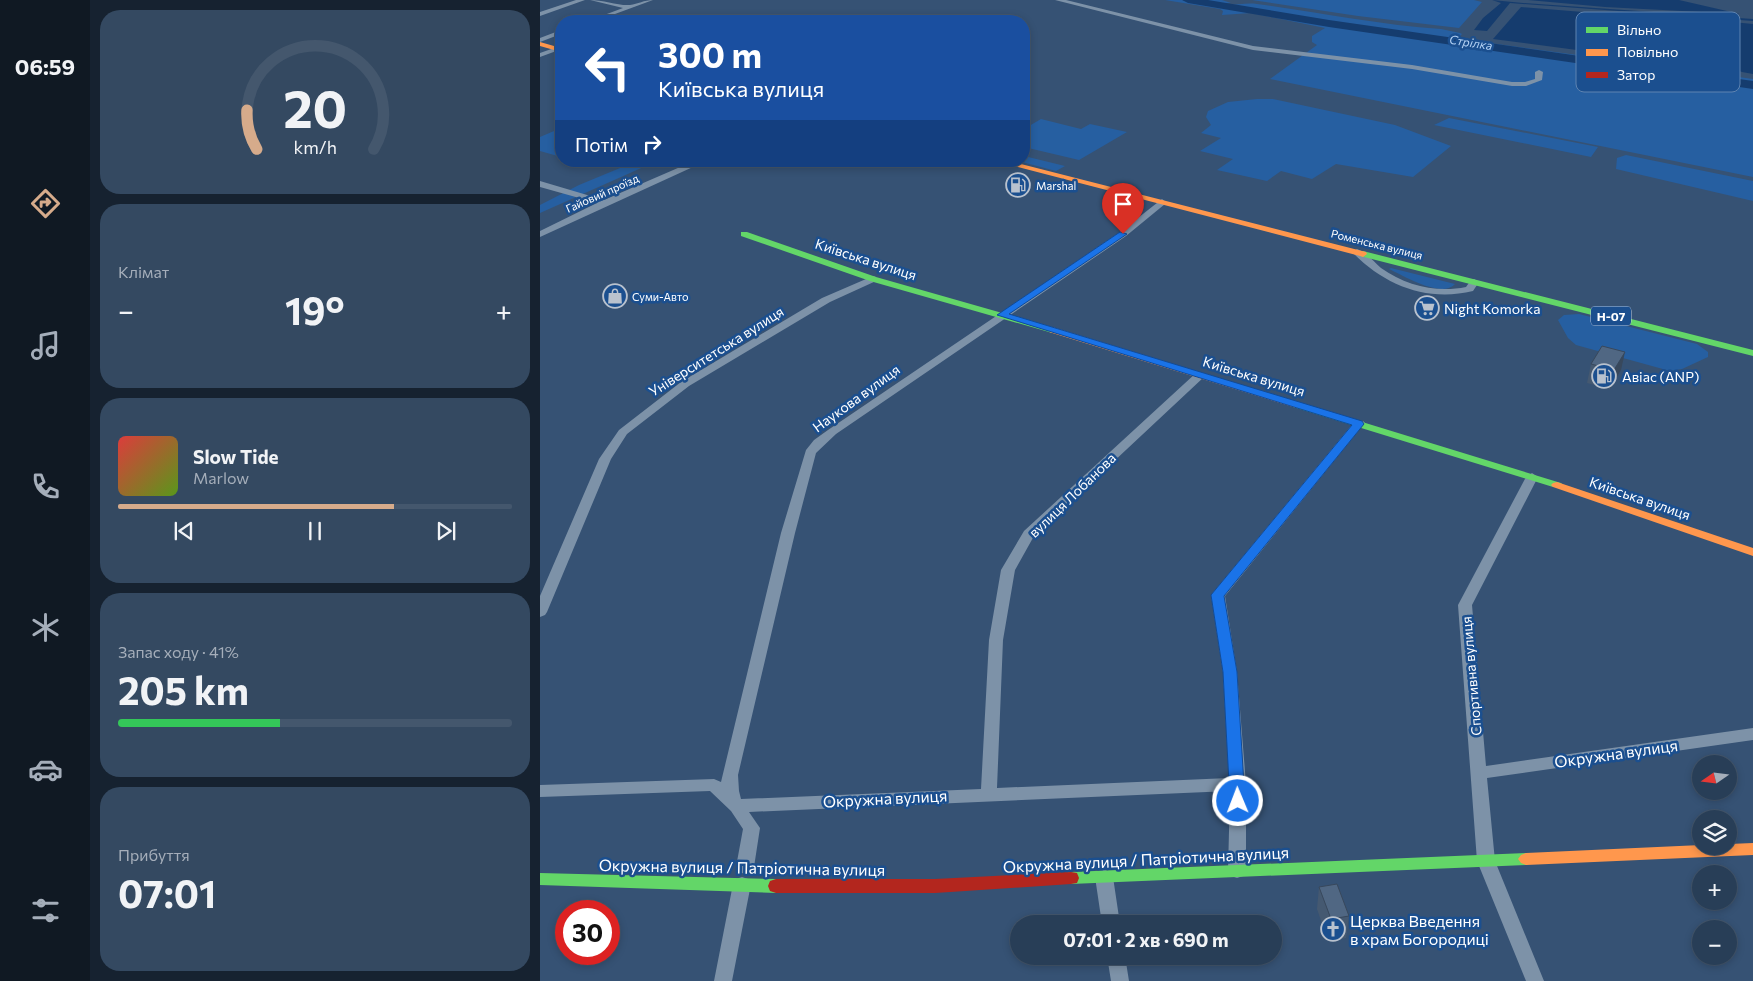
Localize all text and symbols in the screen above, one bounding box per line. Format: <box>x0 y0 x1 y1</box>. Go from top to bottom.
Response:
legend <box>1576 12 1740 92</box>
text: Вільно <box>1617 21 1661 38</box>
text: 300 m <box>658 32 762 75</box>
water label: Стрілка <box>1449 32 1493 52</box>
icon: left <box>575 35 640 100</box>
text: Повільно <box>1617 43 1678 60</box>
text: 06:59 <box>15 53 75 80</box>
text: Затор <box>1617 66 1655 83</box>
text: 20 <box>283 75 347 139</box>
text: Київська вулиця <box>658 75 824 102</box>
icon: right <box>638 130 666 158</box>
text: Потім <box>575 133 628 156</box>
text: km/h <box>293 136 337 158</box>
street label: Гайовий проїзд <box>564 171 641 215</box>
fuel station icon: Marshal <box>1005 172 1031 198</box>
place label: Marshal <box>1036 179 1076 192</box>
pin <box>1102 183 1144 234</box>
icon: directions <box>28 186 63 221</box>
icon: arrive <box>1109 190 1137 218</box>
street label: Роменська вулиця <box>1330 226 1424 262</box>
street label: Київська вулиця <box>813 235 919 283</box>
text: Клімат <box>118 262 169 281</box>
shop icon: Суми-Авто <box>602 283 628 309</box>
text: 19° <box>285 286 345 333</box>
place label: Суми-Авто <box>632 290 689 303</box>
text: − <box>118 293 134 327</box>
text: + <box>496 293 512 327</box>
supermarket icon: Night Komorka <box>1414 295 1440 321</box>
place label: Night Komorka <box>1444 300 1541 317</box>
street label: Університетська вулиця <box>645 303 787 399</box>
road number: Н-07 <box>1591 306 1631 326</box>
icon: music <box>28 328 63 363</box>
street label: Київська вулиця <box>1201 352 1307 400</box>
street label: Наукова вулиця <box>809 361 903 435</box>
fuel station icon: Авіас (ANP) <box>1591 363 1617 389</box>
place label: Авіас (ANP) <box>1622 368 1699 385</box>
text: Slow Tide <box>193 445 279 468</box>
street label: вулиця Лобанова <box>1025 449 1119 541</box>
text: Marlow <box>193 468 249 487</box>
icon: phone <box>28 469 63 504</box>
street label: Київська вулиця <box>1587 473 1693 523</box>
icon: previous <box>170 517 198 545</box>
icon: pause <box>301 517 329 545</box>
icon: next <box>432 517 460 545</box>
icon: climate <box>28 610 63 645</box>
street label: Спортивна вулиця <box>1457 616 1485 736</box>
text: Запас ходу · 41% <box>118 642 239 661</box>
text: 205 km <box>118 666 249 713</box>
street label: Окружна вулиця <box>1553 735 1679 771</box>
icon: car <box>28 752 63 787</box>
north arrow <box>1692 755 1738 800</box>
map controls <box>1692 755 1737 965</box>
position arrow <box>1211 774 1263 826</box>
street label: Окружна вулиця <box>822 785 948 811</box>
button: layers <box>1692 810 1737 855</box>
street label: Окружна вулиця / Патріотична вулиця <box>1002 842 1290 876</box>
text: Прибуття <box>118 845 190 864</box>
street label: Окружна вулиця / Патріотична вулиця <box>599 855 885 879</box>
button: + <box>1692 865 1737 910</box>
text: 07:01 <box>118 869 216 916</box>
icon: filters <box>28 893 63 928</box>
speed limit sign: 30 <box>555 900 620 965</box>
place label: Церква Введення в храм Богородиці <box>1350 911 1489 948</box>
church icon: Церква Введення в храм Богородиці <box>1320 916 1346 942</box>
button: − <box>1692 920 1737 965</box>
text: 07:01 · 2 хв · 690 m <box>1063 928 1229 951</box>

